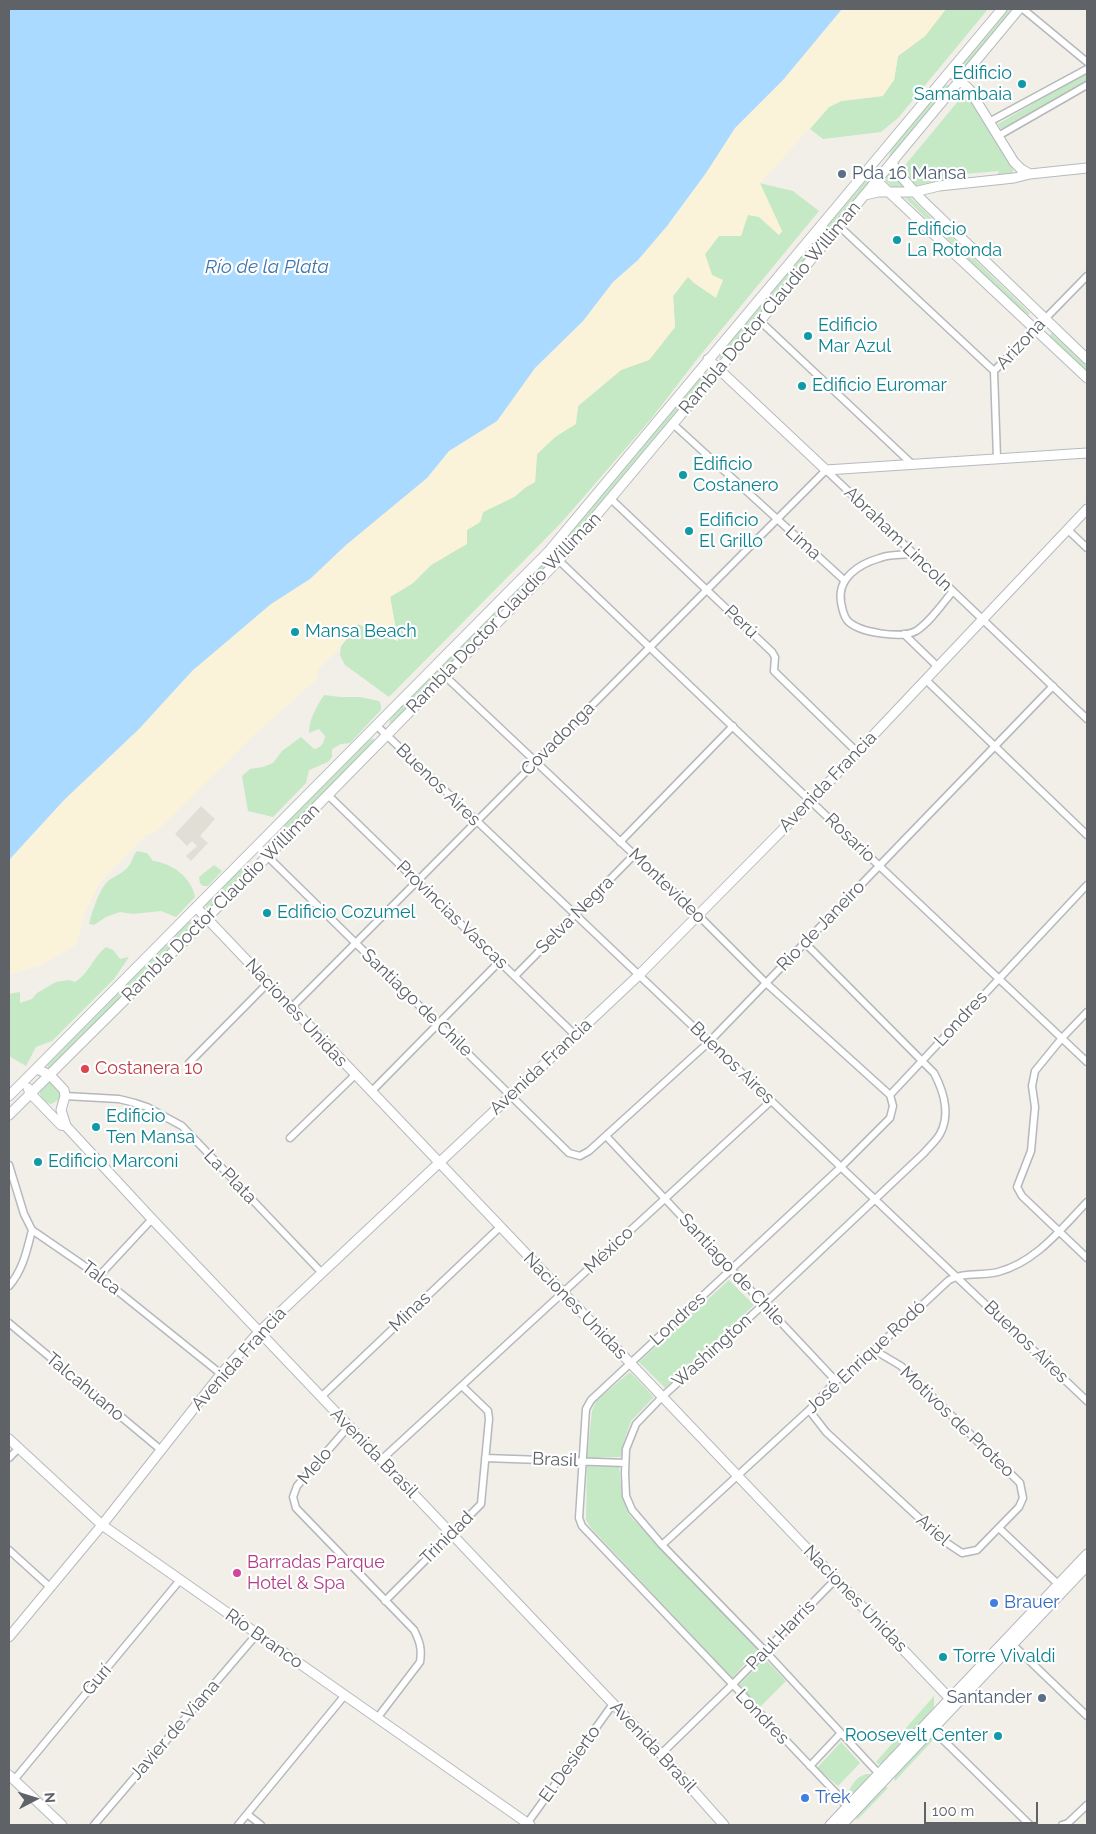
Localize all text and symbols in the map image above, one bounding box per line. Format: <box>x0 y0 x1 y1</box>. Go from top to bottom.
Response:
place label: Edificio Samambaia <box>914 63 1012 106</box>
marker: Edificio Samambaia <box>1016 78 1028 90</box>
place label: Pda 16 Mansa <box>852 163 966 185</box>
marker: Pda 16 Mansa <box>836 168 848 180</box>
street label: Rambla Doctor Claudio Williman <box>675 197 865 419</box>
place label: Edificio La Rotonda <box>907 219 1002 262</box>
marker: Edificio La Rotonda <box>891 234 903 246</box>
water label: Río de la Plata <box>205 256 329 278</box>
street label: Arizona <box>992 314 1050 374</box>
place label: Edificio Mar Azul <box>818 315 891 358</box>
marker: Edificio Mar Azul <box>802 330 814 342</box>
place label: Edificio Euromar <box>812 375 947 397</box>
marker: Edificio Euromar <box>796 380 808 392</box>
place label: Edificio Costanero <box>693 454 778 496</box>
marker: Edificio Costanero <box>677 469 689 481</box>
street label: Abraham Lincoln <box>840 482 956 596</box>
street label: Rambla Doctor Claudio Williman <box>402 508 606 718</box>
place label: Edificio El Grillo <box>699 510 763 552</box>
street label: Lima <box>781 521 825 565</box>
marker: Edificio El Grillo <box>683 525 695 537</box>
street label: Perú <box>720 601 762 643</box>
place label: Mansa Beach <box>305 621 417 643</box>
marker: Mansa Beach <box>289 626 301 638</box>
street label: Covadonga <box>517 698 599 780</box>
street label: Avenida Francia <box>775 727 881 837</box>
street label: Buenos Aires <box>391 739 485 831</box>
street label: Rambla Doctor Claudio Williman <box>118 800 324 1006</box>
street label: Rosario <box>820 809 880 867</box>
street label: Montevideo <box>624 844 710 928</box>
street label: Provincias Vascas <box>392 856 512 974</box>
street label: Selva Negra <box>532 872 618 958</box>
street label: Rio de Janeiro <box>772 876 870 976</box>
place label: Edificio Cozumel <box>277 902 415 924</box>
marker: Edificio Cozumel <box>261 907 273 919</box>
street label: Santiago de Chile <box>357 945 477 1061</box>
street label: Naciones Unidas <box>240 954 352 1072</box>
street label: Londres <box>930 987 992 1051</box>
street label: Avenida Francia <box>486 1014 596 1120</box>
street label: Buenos Aires <box>685 1017 779 1109</box>
place label: Costanera 10 <box>95 1058 203 1080</box>
marker: Costanera 10 <box>79 1063 91 1075</box>
place label: Edificio Ten Mansa <box>106 1106 195 1148</box>
marker: Edificio Ten Mansa <box>90 1121 102 1133</box>
street label: La Plata <box>199 1146 261 1208</box>
place label: Edificio Marconi <box>48 1151 178 1173</box>
marker: Edificio Marconi <box>32 1156 44 1168</box>
street label: Santiago de Chile <box>674 1209 790 1331</box>
street label: México <box>580 1222 638 1278</box>
street label: Naciones Unidas <box>519 1248 631 1364</box>
street label: Talca <box>77 1256 125 1300</box>
street label: Minas <box>385 1287 435 1337</box>
street label: Londres <box>646 1288 710 1350</box>
street label: José Enrique Rodó <box>802 1296 930 1418</box>
street label: Buenos Aires <box>979 1296 1073 1388</box>
street label: Avenida Francia <box>187 1303 291 1415</box>
street label: Washington <box>668 1310 756 1392</box>
street label: Talcahuano <box>41 1348 129 1426</box>
street label: Motivos de Proteo <box>895 1362 1019 1482</box>
street label: Avenida Brasil <box>326 1403 422 1503</box>
street label: Melo <box>293 1443 337 1489</box>
street label: Brasil <box>532 1448 578 1472</box>
street label: Trinidad <box>416 1507 478 1569</box>
street label: Ariel <box>912 1509 954 1551</box>
street label: Naciones Unidas <box>799 1541 911 1657</box>
place label: Barradas Parque Hotel & Spa <box>247 1552 385 1595</box>
marker: Barradas Parque Hotel & Spa <box>231 1567 243 1579</box>
place label: Brauer <box>1004 1592 1060 1614</box>
street label: Paul Harris <box>742 1595 820 1675</box>
marker: Brauer <box>988 1597 1000 1609</box>
street label: Río Branco <box>221 1604 307 1674</box>
place label: Torre Vivaldi <box>953 1646 1056 1668</box>
marker: Torre Vivaldi <box>937 1651 949 1663</box>
street label: Gurí <box>78 1660 116 1700</box>
street label: Javier de Viana <box>126 1676 224 1784</box>
street label: Londres <box>731 1685 793 1749</box>
place label: Santander <box>946 1687 1032 1709</box>
marker: Santander <box>1036 1692 1048 1704</box>
street label: Avenida Brasil <box>605 1697 701 1797</box>
street label: El Desierto <box>535 1721 605 1807</box>
place label: Roosevelt Center <box>845 1725 988 1747</box>
marker: Roosevelt Center <box>992 1730 1004 1742</box>
north arrow <box>10 1774 60 1824</box>
place label: Trek <box>815 1787 851 1809</box>
text: N <box>42 1792 58 1804</box>
marker: Trek <box>799 1792 811 1804</box>
scale bar <box>926 1792 1040 1824</box>
text: 100 m <box>932 1802 974 1820</box>

